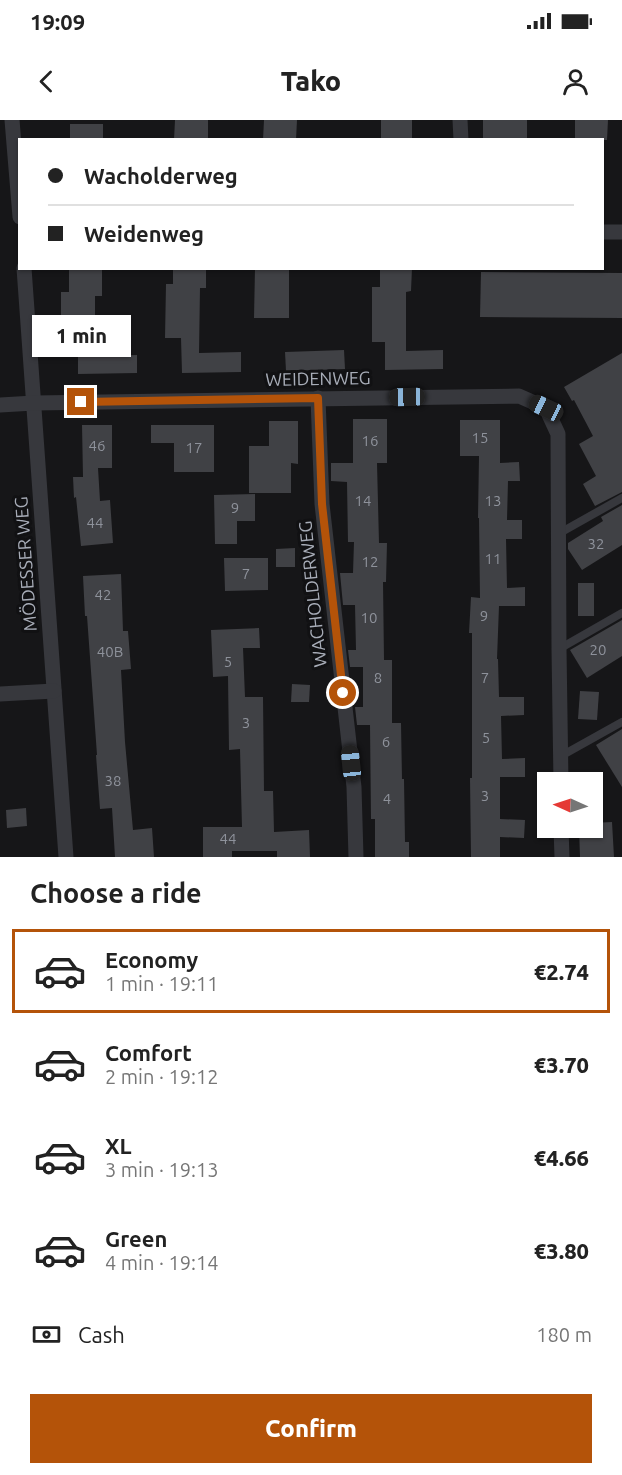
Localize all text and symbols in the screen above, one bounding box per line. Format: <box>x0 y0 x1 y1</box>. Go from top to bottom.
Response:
text: 19:09 <box>30 9 85 34</box>
icon: back <box>30 65 63 98</box>
icon: person <box>559 65 592 98</box>
text: Tako <box>281 66 341 96</box>
text: Wacholderweg <box>84 163 238 188</box>
text: Weidenweg <box>84 221 204 246</box>
callout: 1 min <box>32 315 130 357</box>
text: 1 min <box>56 324 107 347</box>
street label: WEIDENWEG <box>265 367 371 389</box>
route end <box>67 388 94 415</box>
car <box>389 388 425 406</box>
car <box>526 392 566 424</box>
house number: 15 <box>472 429 488 446</box>
house number: 16 <box>362 432 378 449</box>
house number: 46 <box>89 437 105 454</box>
house number: 17 <box>186 439 202 456</box>
house number: 14 <box>355 492 371 509</box>
house number: 13 <box>485 492 501 509</box>
street label: MÖDESSER WEG <box>10 496 40 632</box>
house number: 9 <box>231 499 239 516</box>
house number: 44 <box>87 514 103 531</box>
street label: WACHOLDERWEG <box>294 520 330 668</box>
house number: 32 <box>588 535 604 552</box>
house number: 11 <box>485 550 501 567</box>
house number: 12 <box>362 553 378 570</box>
house number: 7 <box>242 565 250 582</box>
house number: 42 <box>95 586 111 603</box>
house number: 9 <box>480 607 488 624</box>
house number: 10 <box>361 609 377 626</box>
house number: 20 <box>590 641 606 658</box>
house number: 40B <box>97 643 123 660</box>
house number: 5 <box>224 653 232 670</box>
house number: 8 <box>374 669 382 686</box>
house number: 7 <box>481 669 489 686</box>
route start <box>329 679 356 706</box>
house number: 3 <box>242 714 250 731</box>
house number: 5 <box>482 729 490 746</box>
house number: 6 <box>382 733 390 750</box>
car <box>340 744 362 782</box>
house number: 38 <box>105 772 121 789</box>
north arrow <box>537 772 603 838</box>
map controls <box>537 772 603 838</box>
house number: 3 <box>481 787 489 804</box>
house number: 4 <box>383 790 391 807</box>
house number: 44 <box>220 830 236 847</box>
text: Choose a ride <box>30 878 202 908</box>
icon: car <box>33 944 87 998</box>
text: Economy <box>105 947 198 972</box>
text: €2.74 <box>534 959 589 984</box>
text: 1 min · 19:11 <box>105 972 219 995</box>
icon: car <box>33 1037 87 1091</box>
text: Comfort <box>105 1040 192 1065</box>
text: €3.70 <box>534 1052 589 1077</box>
text: 2 min · 19:12 <box>105 1065 219 1088</box>
icon: car <box>33 1130 87 1184</box>
text: XL <box>105 1133 132 1158</box>
text: €4.66 <box>534 1145 589 1170</box>
text: 3 min · 19:13 <box>105 1158 219 1181</box>
icon: car <box>33 1223 87 1277</box>
text: Green <box>105 1226 167 1251</box>
text: €3.80 <box>534 1238 589 1263</box>
text: 4 min · 19:14 <box>105 1251 219 1274</box>
icon: cash <box>30 1318 63 1351</box>
text: Cash <box>78 1322 125 1347</box>
text: 180 m <box>536 1323 592 1346</box>
button: Confirm <box>30 1394 592 1463</box>

